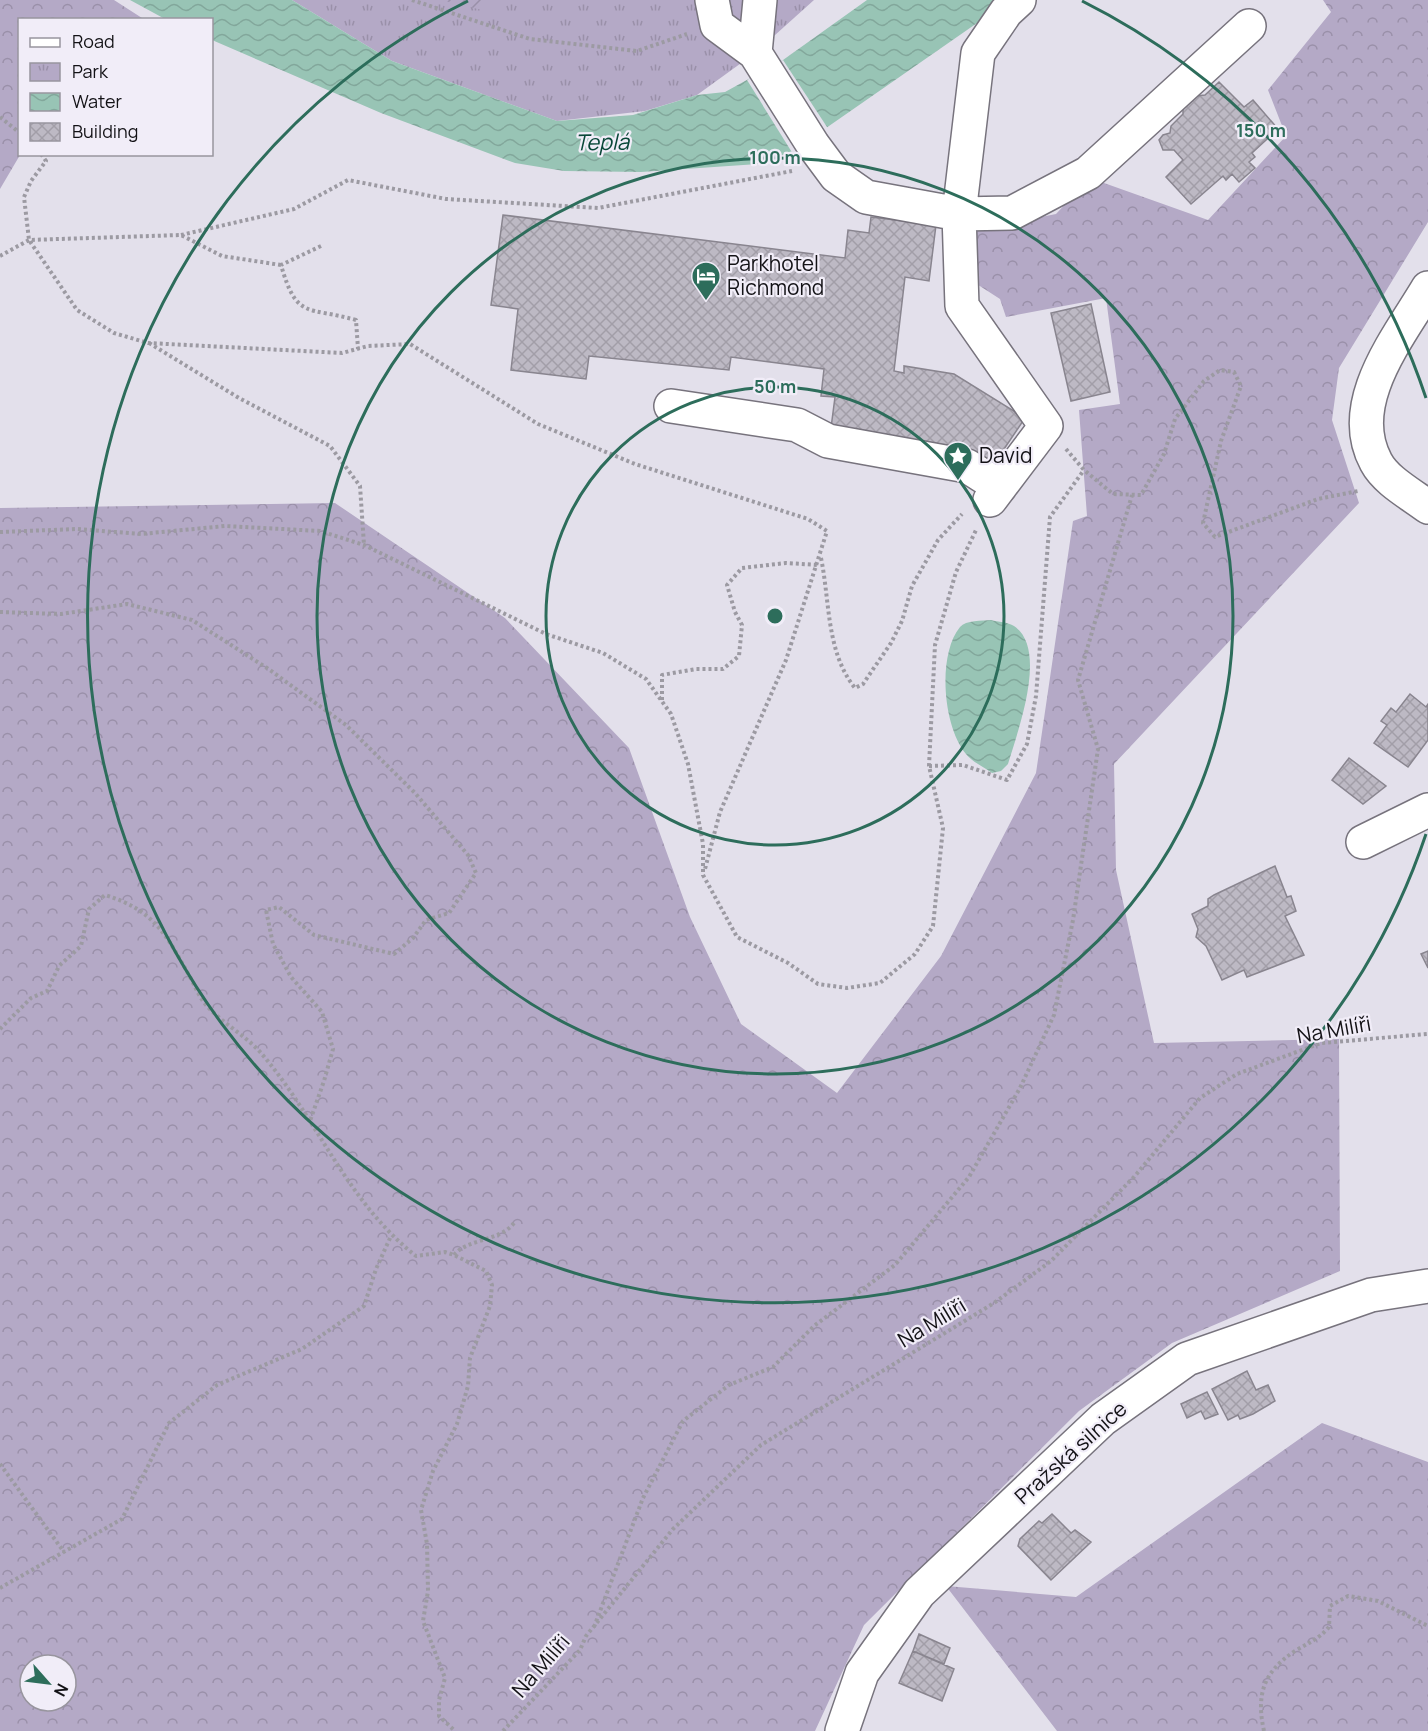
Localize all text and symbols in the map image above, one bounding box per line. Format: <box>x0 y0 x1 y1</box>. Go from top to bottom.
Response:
legend <box>18 18 213 156</box>
text: Road <box>72 29 115 53</box>
text: Park <box>72 59 109 83</box>
text: Water <box>72 89 122 113</box>
text: 150 m <box>1236 118 1286 142</box>
text: Building <box>72 119 138 143</box>
water label: Teplá <box>575 126 631 157</box>
text: 100 m <box>749 145 801 169</box>
place label: Parkhotel Richmond <box>727 249 824 301</box>
hotel icon: Parkhotel Richmond <box>690 260 722 302</box>
text: 50 m <box>754 374 796 398</box>
place icon: David <box>942 440 974 482</box>
place label: David <box>979 441 1032 469</box>
centre of rings <box>765 606 785 626</box>
street label: Na Milíři <box>1294 1009 1373 1049</box>
street label: Na Milíři <box>892 1291 971 1353</box>
street label: Pražská silnice <box>1008 1394 1132 1510</box>
street label: Na Milíři <box>505 1628 575 1703</box>
north arrow <box>18 1653 78 1713</box>
text: N <box>49 1680 74 1700</box>

